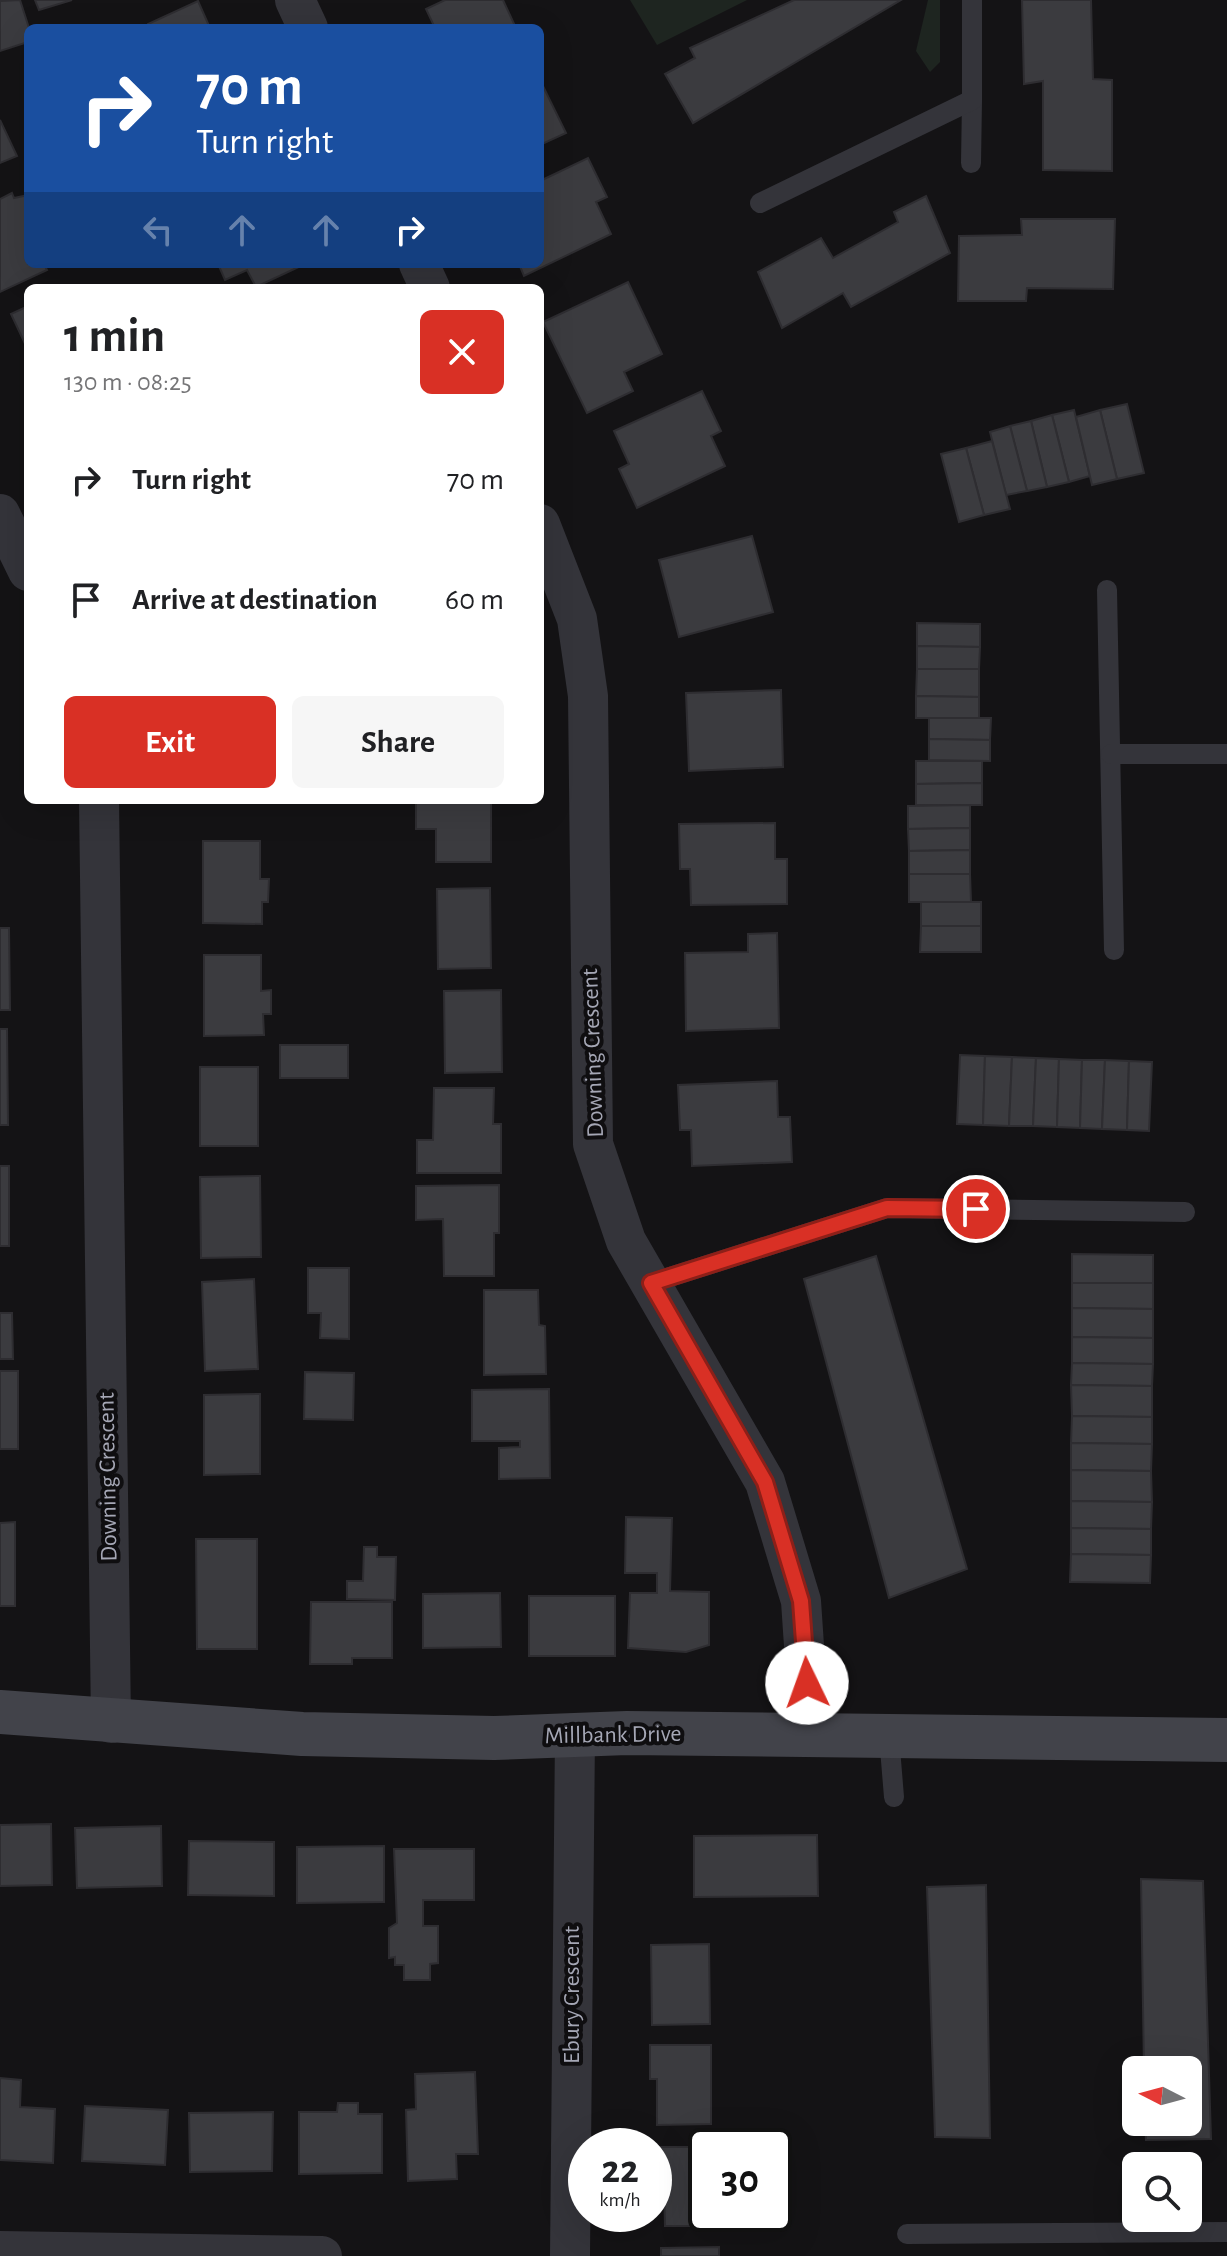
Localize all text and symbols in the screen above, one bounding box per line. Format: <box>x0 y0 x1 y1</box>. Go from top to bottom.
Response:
icon: right <box>64 56 168 160</box>
text: 70 m <box>196 59 303 115</box>
text: Turn right <box>196 124 333 160</box>
icon: left <box>136 208 180 252</box>
icon: ahead <box>220 208 264 252</box>
icon: ahead <box>304 208 348 252</box>
icon: right <box>388 208 432 252</box>
button: close <box>420 310 504 394</box>
text: 1 min <box>64 313 165 361</box>
text: 130 m · 08:25 <box>64 369 192 395</box>
icon: right <box>64 458 108 502</box>
text: Turn right <box>132 465 251 495</box>
text: 70 m <box>447 465 504 495</box>
icon: arrive <box>64 578 108 622</box>
text: Arrive at destination <box>132 585 378 615</box>
text: 60 m <box>445 585 504 615</box>
button: Exit <box>64 696 276 788</box>
button: Share <box>292 696 504 788</box>
street label: Downing Crescent <box>578 968 608 1138</box>
pin <box>942 1175 1010 1243</box>
icon: arrive <box>954 1187 998 1231</box>
street label: Downing Crescent <box>95 1392 121 1562</box>
position arrow <box>765 1641 849 1725</box>
street label: Millbank Drive <box>544 1722 682 1748</box>
street label: Ebury Crescent <box>560 1926 584 2064</box>
north arrow <box>1122 2056 1202 2136</box>
map controls <box>1122 2056 1202 2232</box>
speed limit sign: 30 <box>688 2128 792 2232</box>
text: 22 <box>601 2150 639 2190</box>
button: search <box>1122 2152 1202 2232</box>
text: km/h <box>599 2190 641 2210</box>

